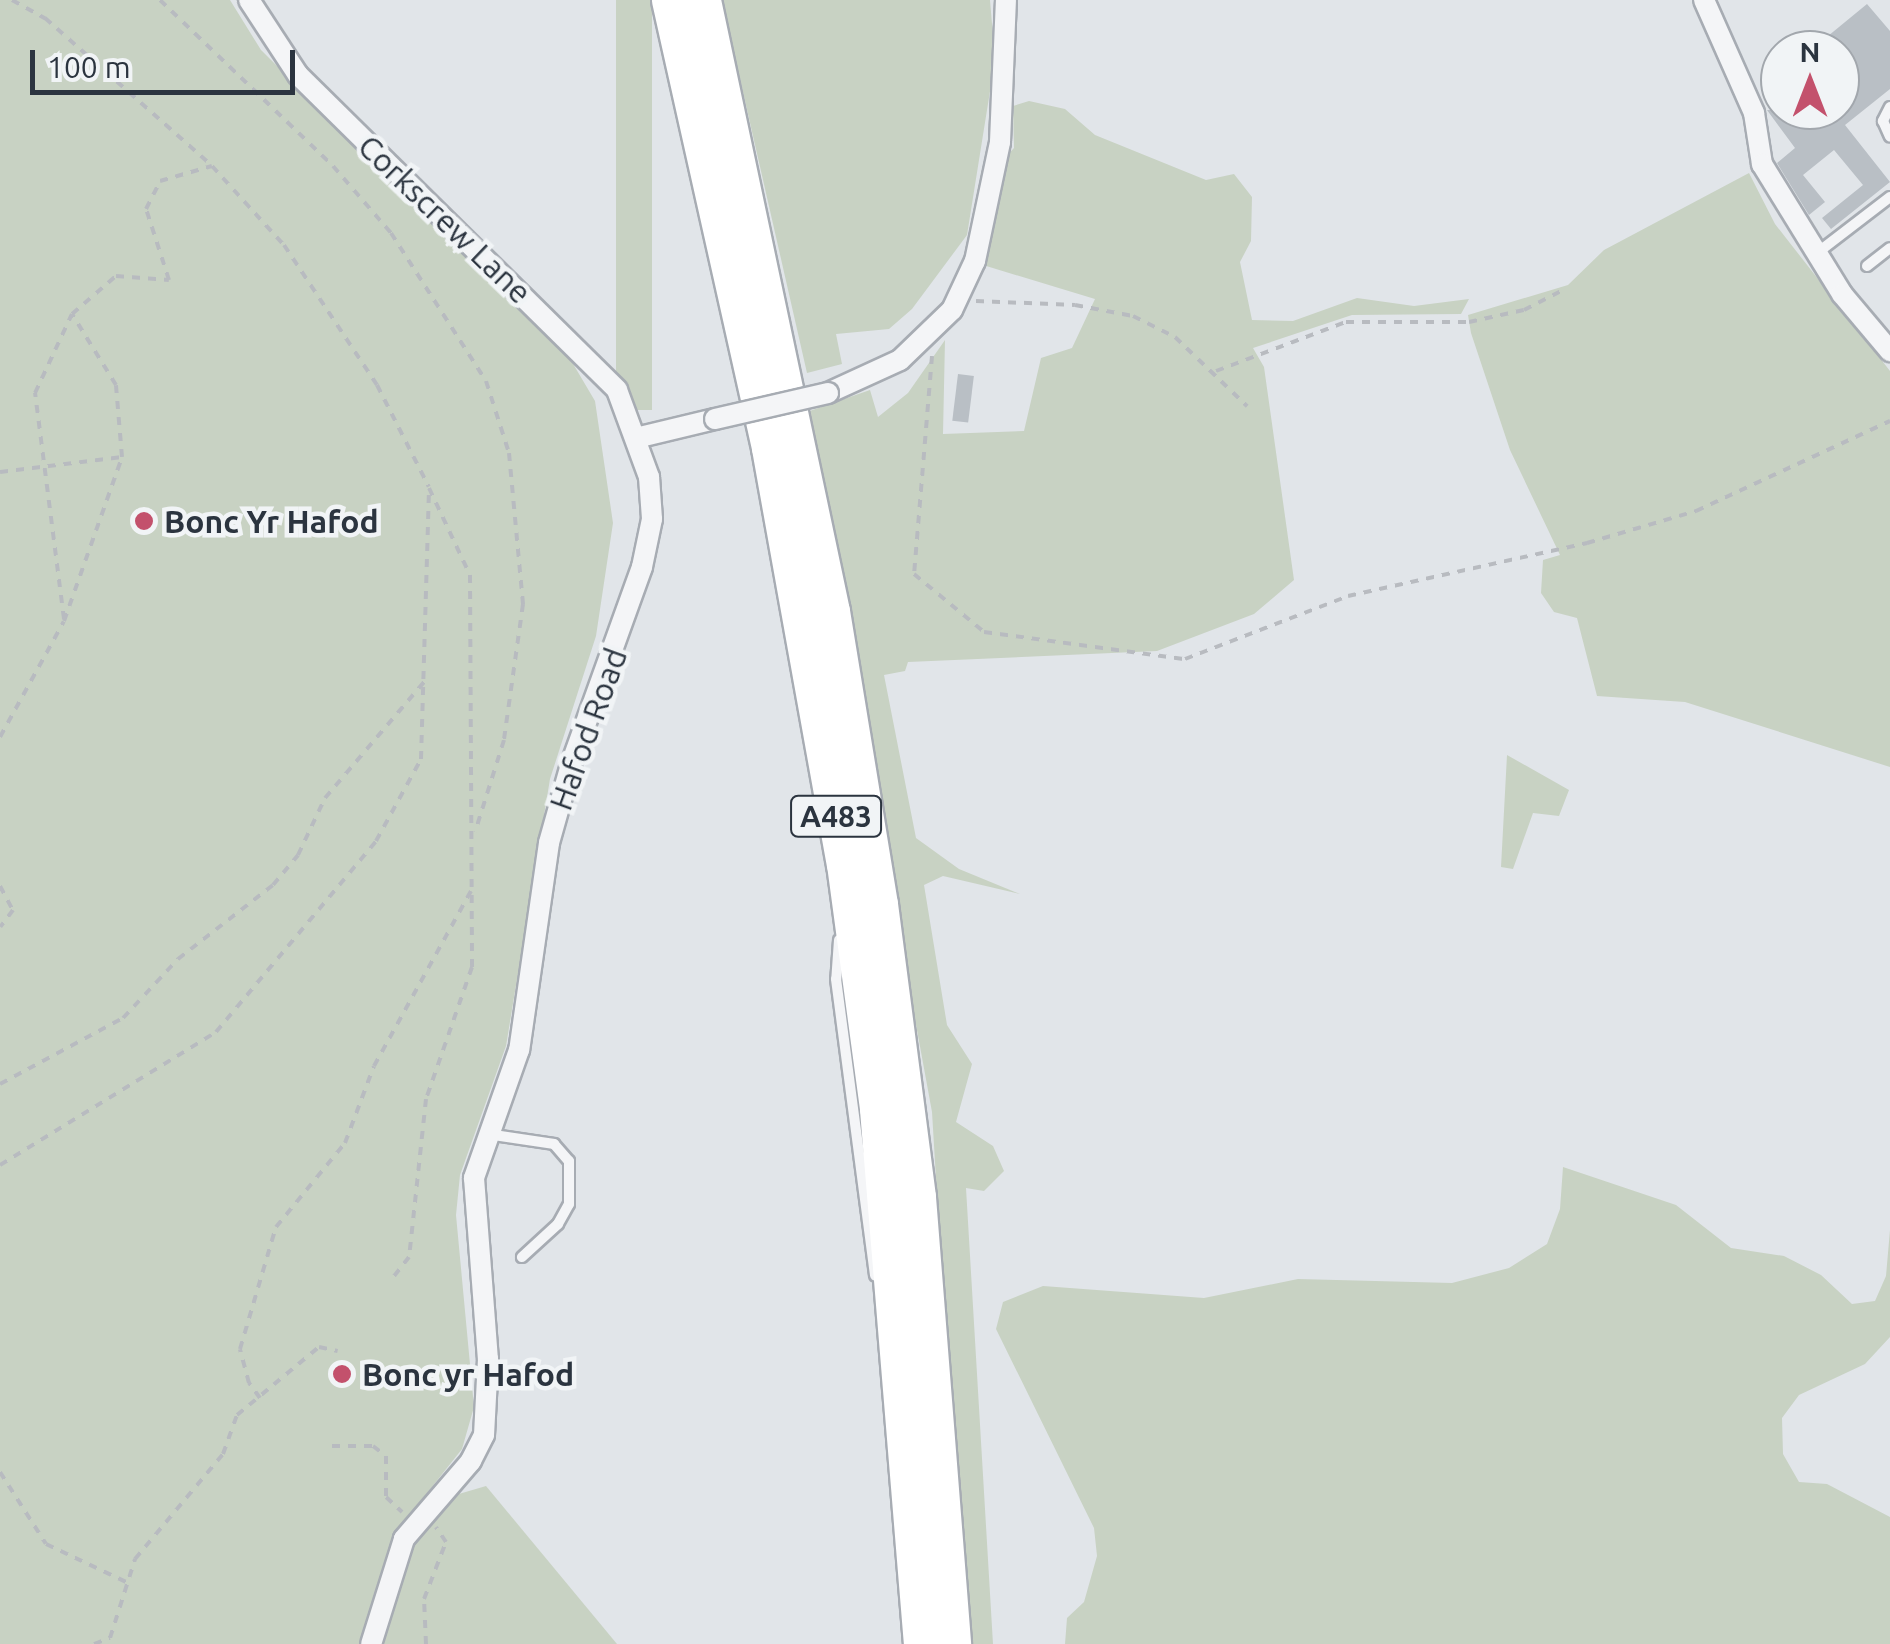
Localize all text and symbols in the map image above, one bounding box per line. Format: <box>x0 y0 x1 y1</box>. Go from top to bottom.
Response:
scale bar <box>35 30 300 92</box>
north arrow <box>1760 30 1860 130</box>
text: N <box>1800 36 1820 67</box>
text: 100 m <box>47 50 131 84</box>
street label: Corkscrew Lane <box>350 127 540 311</box>
place label: Bonc Yr Hafod <box>164 502 379 540</box>
marker: Bonc Yr Hafod <box>133 510 155 532</box>
street label: Hafod Road <box>541 643 635 815</box>
road number: A483 <box>788 791 884 841</box>
place label: Bonc yr Hafod <box>362 1355 574 1393</box>
marker: Bonc yr Hafod <box>331 1363 353 1385</box>

